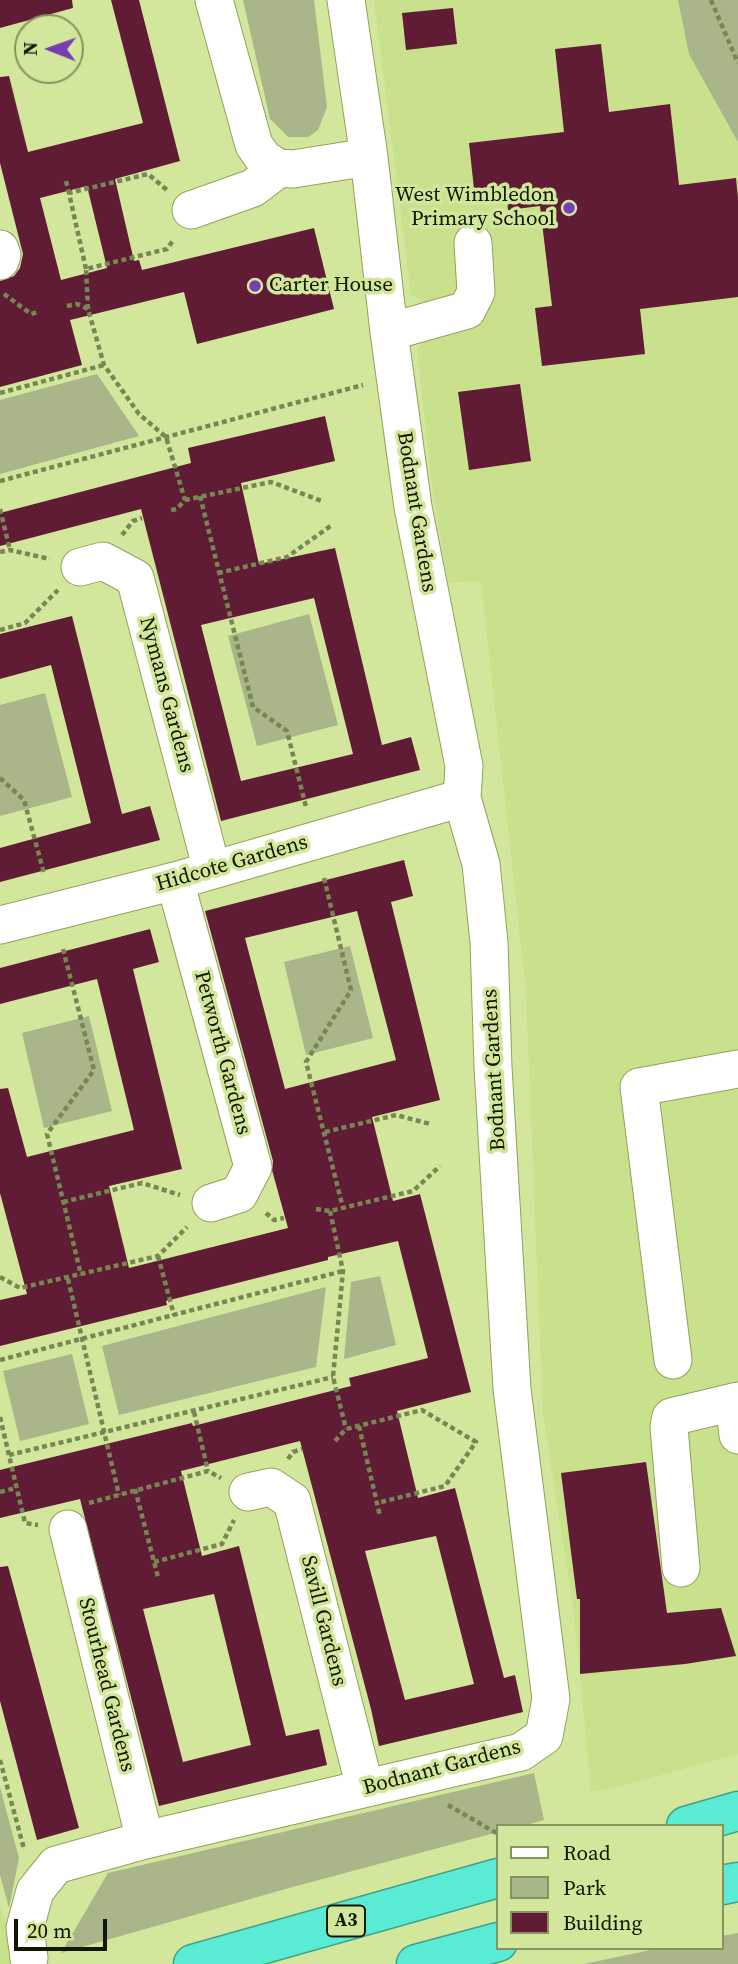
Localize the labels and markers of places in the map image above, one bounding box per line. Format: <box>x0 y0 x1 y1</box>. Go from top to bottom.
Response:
place label: West Wimbledon Primary School <box>395 183 555 233</box>
marker: West Wimbledon Primary School <box>561 200 577 216</box>
place label: Carter House <box>269 273 393 299</box>
marker: Carter House <box>247 278 263 294</box>

